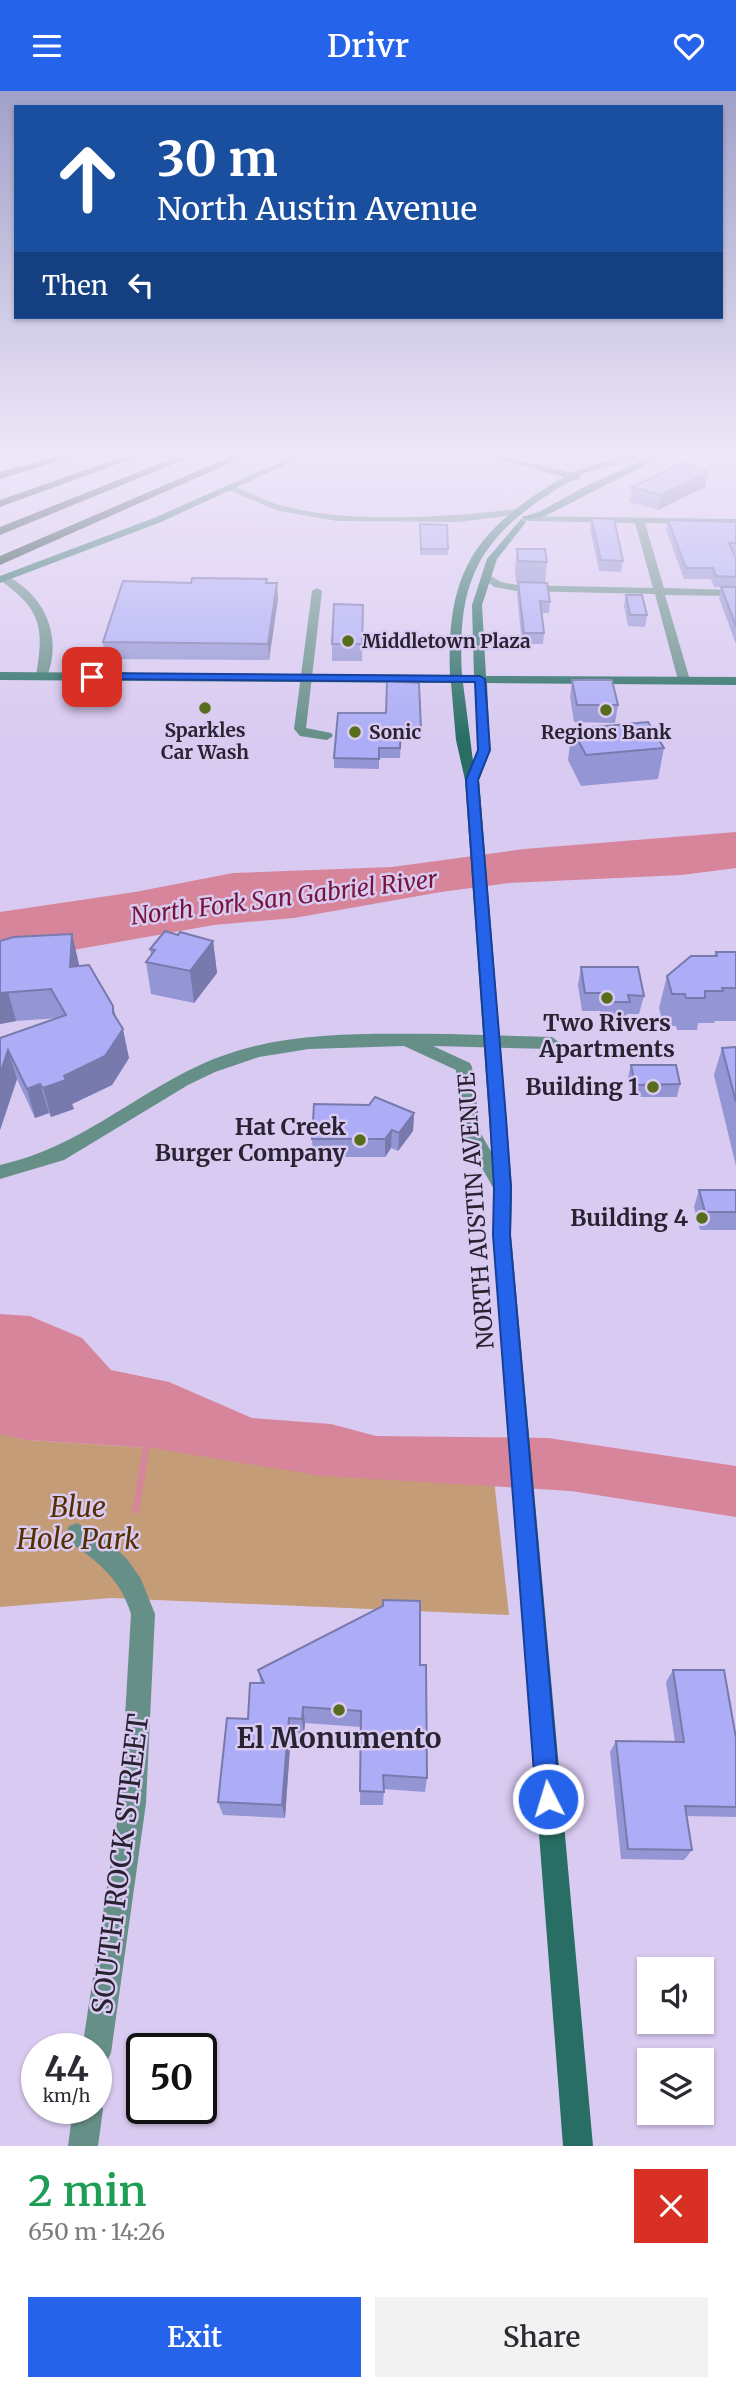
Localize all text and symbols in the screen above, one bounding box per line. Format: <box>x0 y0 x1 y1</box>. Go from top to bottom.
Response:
text: Drivr <box>327 26 409 66</box>
icon: menu <box>28 27 66 65</box>
icon: heart <box>670 27 708 65</box>
text: 30 m <box>157 128 278 189</box>
icon: ahead <box>42 133 133 224</box>
text: North Austin Avenue <box>157 189 477 229</box>
icon: left <box>122 266 160 304</box>
text: Then <box>42 269 108 302</box>
place label: Middletown Plaza <box>362 629 531 653</box>
marker: Middletown Plaza <box>340 633 356 649</box>
pin <box>62 647 122 707</box>
icon: arrive <box>73 658 111 696</box>
marker: Sparkles Car Wash <box>197 700 213 716</box>
marker: Regions Bank <box>598 702 614 718</box>
place label: Sparkles Car Wash <box>161 718 249 764</box>
place label: Sonic <box>369 720 421 744</box>
place label: Regions Bank <box>541 720 672 744</box>
marker: Sonic <box>347 724 363 740</box>
water label: North Fork San Gabriel River <box>129 863 440 932</box>
marker: Two Rivers Apartments <box>599 990 615 1006</box>
place label: Two Rivers Apartments <box>538 1008 675 1063</box>
street label: NORTH AUSTIN AVENUE <box>451 1071 500 1350</box>
place label: Building 1 <box>525 1072 639 1101</box>
marker: Building 1 <box>645 1079 661 1095</box>
place label: Hat Creek Burger Company <box>155 1112 346 1167</box>
marker: Hat Creek Burger Company <box>352 1132 368 1148</box>
place label: Building 4 <box>570 1203 688 1232</box>
marker: Building 4 <box>694 1210 710 1226</box>
park label: Blue Hole Park <box>16 1489 139 1557</box>
marker: El Monumento <box>331 1702 347 1718</box>
street label: SOUTH ROCK STREET <box>84 1712 156 2016</box>
place label: El Monumento <box>237 1720 441 1756</box>
position arrow <box>511 1762 585 1836</box>
map controls <box>637 1957 714 2125</box>
button: sound <box>637 1957 714 2034</box>
speed limit sign: 50 <box>126 2033 217 2124</box>
text: 44 <box>44 2047 89 2091</box>
button: layers <box>637 2048 714 2125</box>
text: km/h <box>43 2084 90 2107</box>
text: 2 min <box>28 2165 147 2217</box>
button: close <box>634 2169 708 2243</box>
text: 650 m · 14:26 <box>28 2217 165 2246</box>
button: Exit <box>28 2297 361 2377</box>
button: Share <box>375 2297 708 2377</box>

